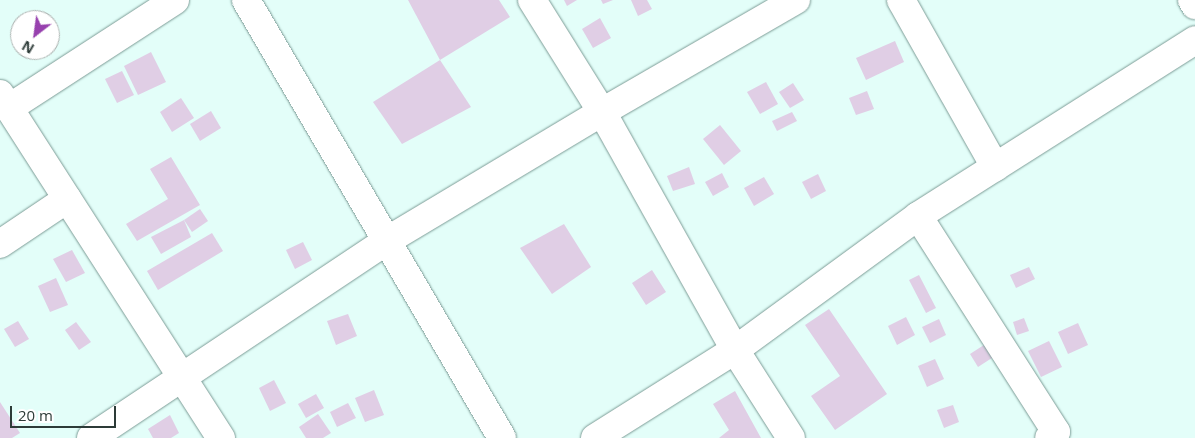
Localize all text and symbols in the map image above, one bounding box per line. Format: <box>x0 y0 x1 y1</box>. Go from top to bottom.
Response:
north arrow <box>10 10 60 60</box>
text: N <box>18 36 37 59</box>
scale bar <box>12 396 119 428</box>
text: 20 m <box>18 405 53 425</box>

